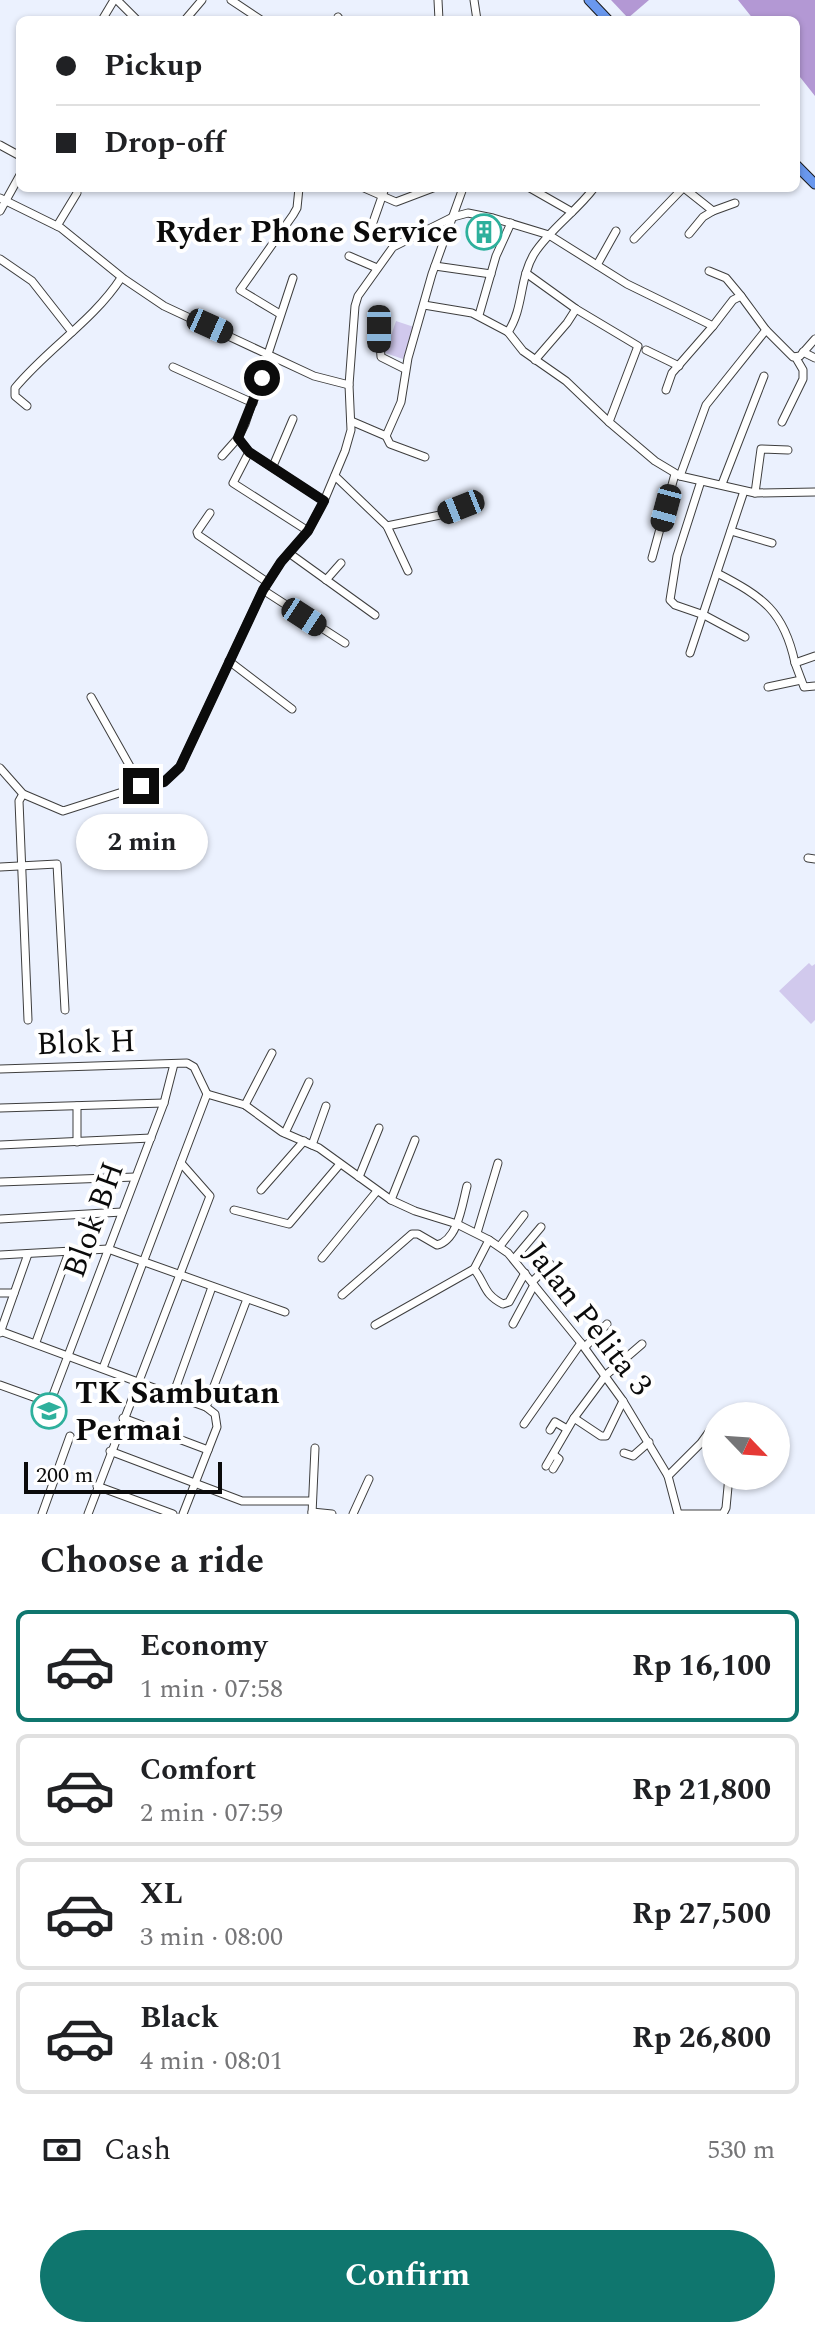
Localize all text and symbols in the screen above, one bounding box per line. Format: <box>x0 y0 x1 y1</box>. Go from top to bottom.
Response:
text: Pickup <box>104 43 202 89</box>
text: Drop-off <box>104 120 225 166</box>
place label: Ryder Phone Service <box>155 208 458 257</box>
building icon: Ryder Phone Service <box>465 213 503 251</box>
car <box>183 305 237 347</box>
car <box>367 305 391 353</box>
route start <box>244 360 280 396</box>
car <box>648 482 684 534</box>
car <box>434 487 488 527</box>
car <box>277 594 331 640</box>
route end <box>123 768 159 804</box>
callout: 2 min <box>75 814 207 870</box>
text: 2 min <box>107 822 177 862</box>
street label: Blok H <box>36 1017 136 1069</box>
street label: Blok BH <box>50 1155 138 1285</box>
street label: Jalan Pelita 3 <box>512 1231 664 1407</box>
place label: TK Sambutan Permai <box>75 1369 280 1455</box>
school or university icon: TK Sambutan Permai <box>30 1392 68 1430</box>
north arrow <box>702 1402 790 1490</box>
map controls <box>702 1402 790 1490</box>
scale bar <box>24 1458 222 1494</box>
text: 200 m <box>36 1459 93 1492</box>
text: Choose a ride <box>40 1534 264 1589</box>
text: Economy <box>140 1623 267 1669</box>
icon: car <box>44 1630 116 1702</box>
text: Rp 16,100 <box>632 1643 771 1689</box>
text: 1 min · 07:58 <box>140 1669 283 1709</box>
text: Comfort <box>140 1747 256 1793</box>
icon: car <box>44 1754 116 1826</box>
text: Rp 21,800 <box>632 1767 771 1813</box>
text: 2 min · 07:59 <box>140 1793 283 1833</box>
text: XL <box>140 1871 183 1917</box>
icon: car <box>44 1878 116 1950</box>
text: Rp 27,500 <box>632 1891 771 1937</box>
text: 3 min · 08:00 <box>140 1917 283 1957</box>
text: Black <box>140 1995 219 2041</box>
icon: car <box>44 2002 116 2074</box>
text: Rp 26,800 <box>632 2015 771 2061</box>
text: 4 min · 08:01 <box>140 2041 283 2081</box>
text: Cash <box>104 2127 171 2173</box>
icon: cash <box>40 2128 84 2172</box>
text: 530 m <box>707 2130 775 2170</box>
button: Confirm <box>40 2230 775 2322</box>

